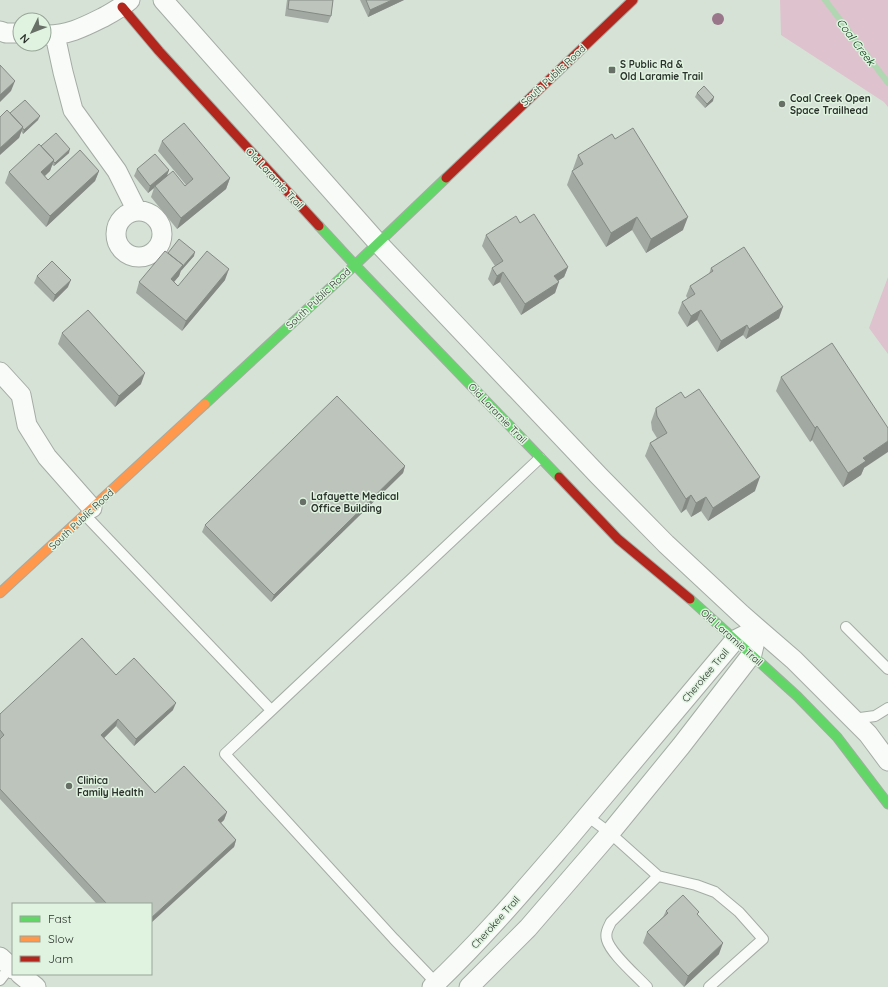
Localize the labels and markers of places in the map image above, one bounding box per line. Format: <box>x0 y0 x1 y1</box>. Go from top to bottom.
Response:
place label: S Public Rd & Old Laramie Trail <box>620 58 703 83</box>
marker: S Public Rd & Old Laramie Trail <box>607 65 617 75</box>
place label: Coal Creek Open Space Trailhead <box>790 92 871 117</box>
marker: Coal Creek Open Space Trailhead <box>777 99 787 109</box>
place label: Lafayette Medical Office Building <box>311 490 399 515</box>
marker: Lafayette Medical Office Building <box>298 497 308 507</box>
place label: Clinica Family Health <box>77 774 144 799</box>
marker: Clinica Family Health <box>64 781 74 791</box>

